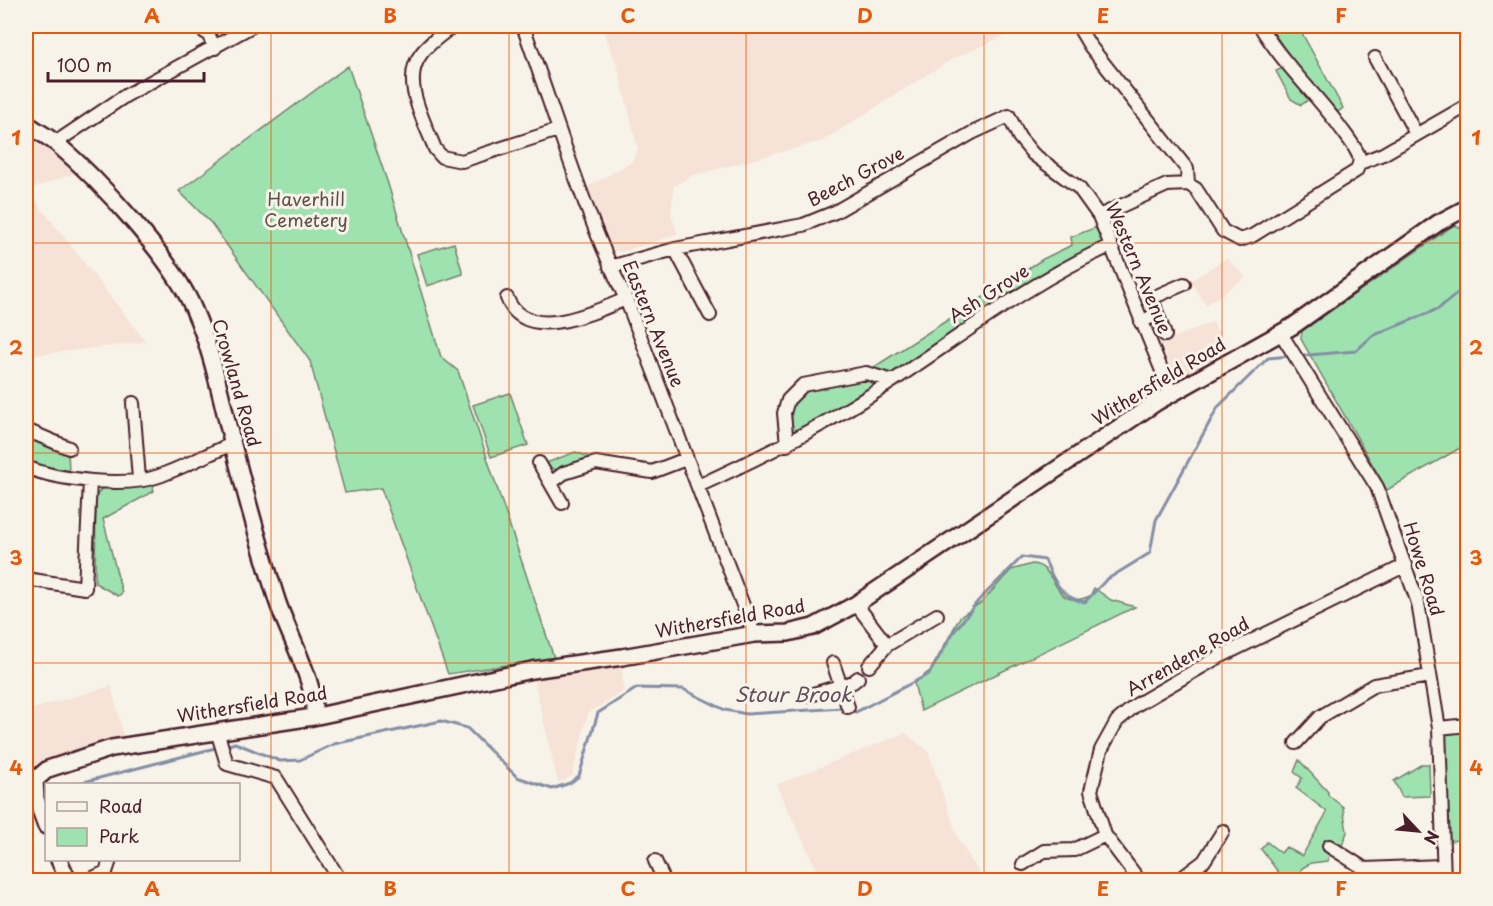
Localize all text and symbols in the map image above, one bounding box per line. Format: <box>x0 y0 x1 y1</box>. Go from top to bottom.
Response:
text: A <box>144 0 160 30</box>
text: B <box>383 0 397 30</box>
text: C <box>620 0 636 30</box>
text: D <box>857 0 873 30</box>
text: E <box>1097 0 1109 30</box>
text: F <box>1335 0 1347 30</box>
scale bar <box>48 45 204 83</box>
text: 100 m <box>57 51 112 78</box>
text: 1 <box>11 122 21 152</box>
text: 1 <box>1471 122 1481 152</box>
street label: Beech Grove <box>802 139 908 212</box>
park label: Haverhill Cemetery <box>264 185 348 233</box>
street label: Western Avenue <box>1100 198 1179 337</box>
street label: Eastern Avenue <box>617 256 692 391</box>
street label: Ash Grove <box>943 257 1034 329</box>
street label: Crowland Road <box>206 315 269 450</box>
street label: Withersfield Road <box>1086 330 1230 431</box>
text: 2 <box>9 332 23 362</box>
text: 2 <box>1469 332 1483 362</box>
street label: Howe Road <box>1397 518 1452 619</box>
text: 3 <box>9 542 23 572</box>
text: 3 <box>1469 542 1483 572</box>
street label: Withersfield Road <box>653 591 807 644</box>
street label: Arrendene Road <box>1121 609 1254 702</box>
street label: Withersfield Road <box>175 678 329 729</box>
water label: Stour Brook <box>734 679 853 709</box>
text: 4 <box>9 752 23 782</box>
text: 4 <box>1469 752 1483 782</box>
legend <box>45 783 240 861</box>
text: Road <box>99 792 143 819</box>
north arrow <box>1388 801 1448 861</box>
text: Park <box>99 822 139 849</box>
text: N <box>1419 827 1446 849</box>
text: A <box>144 873 160 903</box>
text: B <box>383 873 397 903</box>
text: C <box>620 873 636 903</box>
text: D <box>857 873 873 903</box>
text: E <box>1097 873 1109 903</box>
text: F <box>1335 873 1347 903</box>

